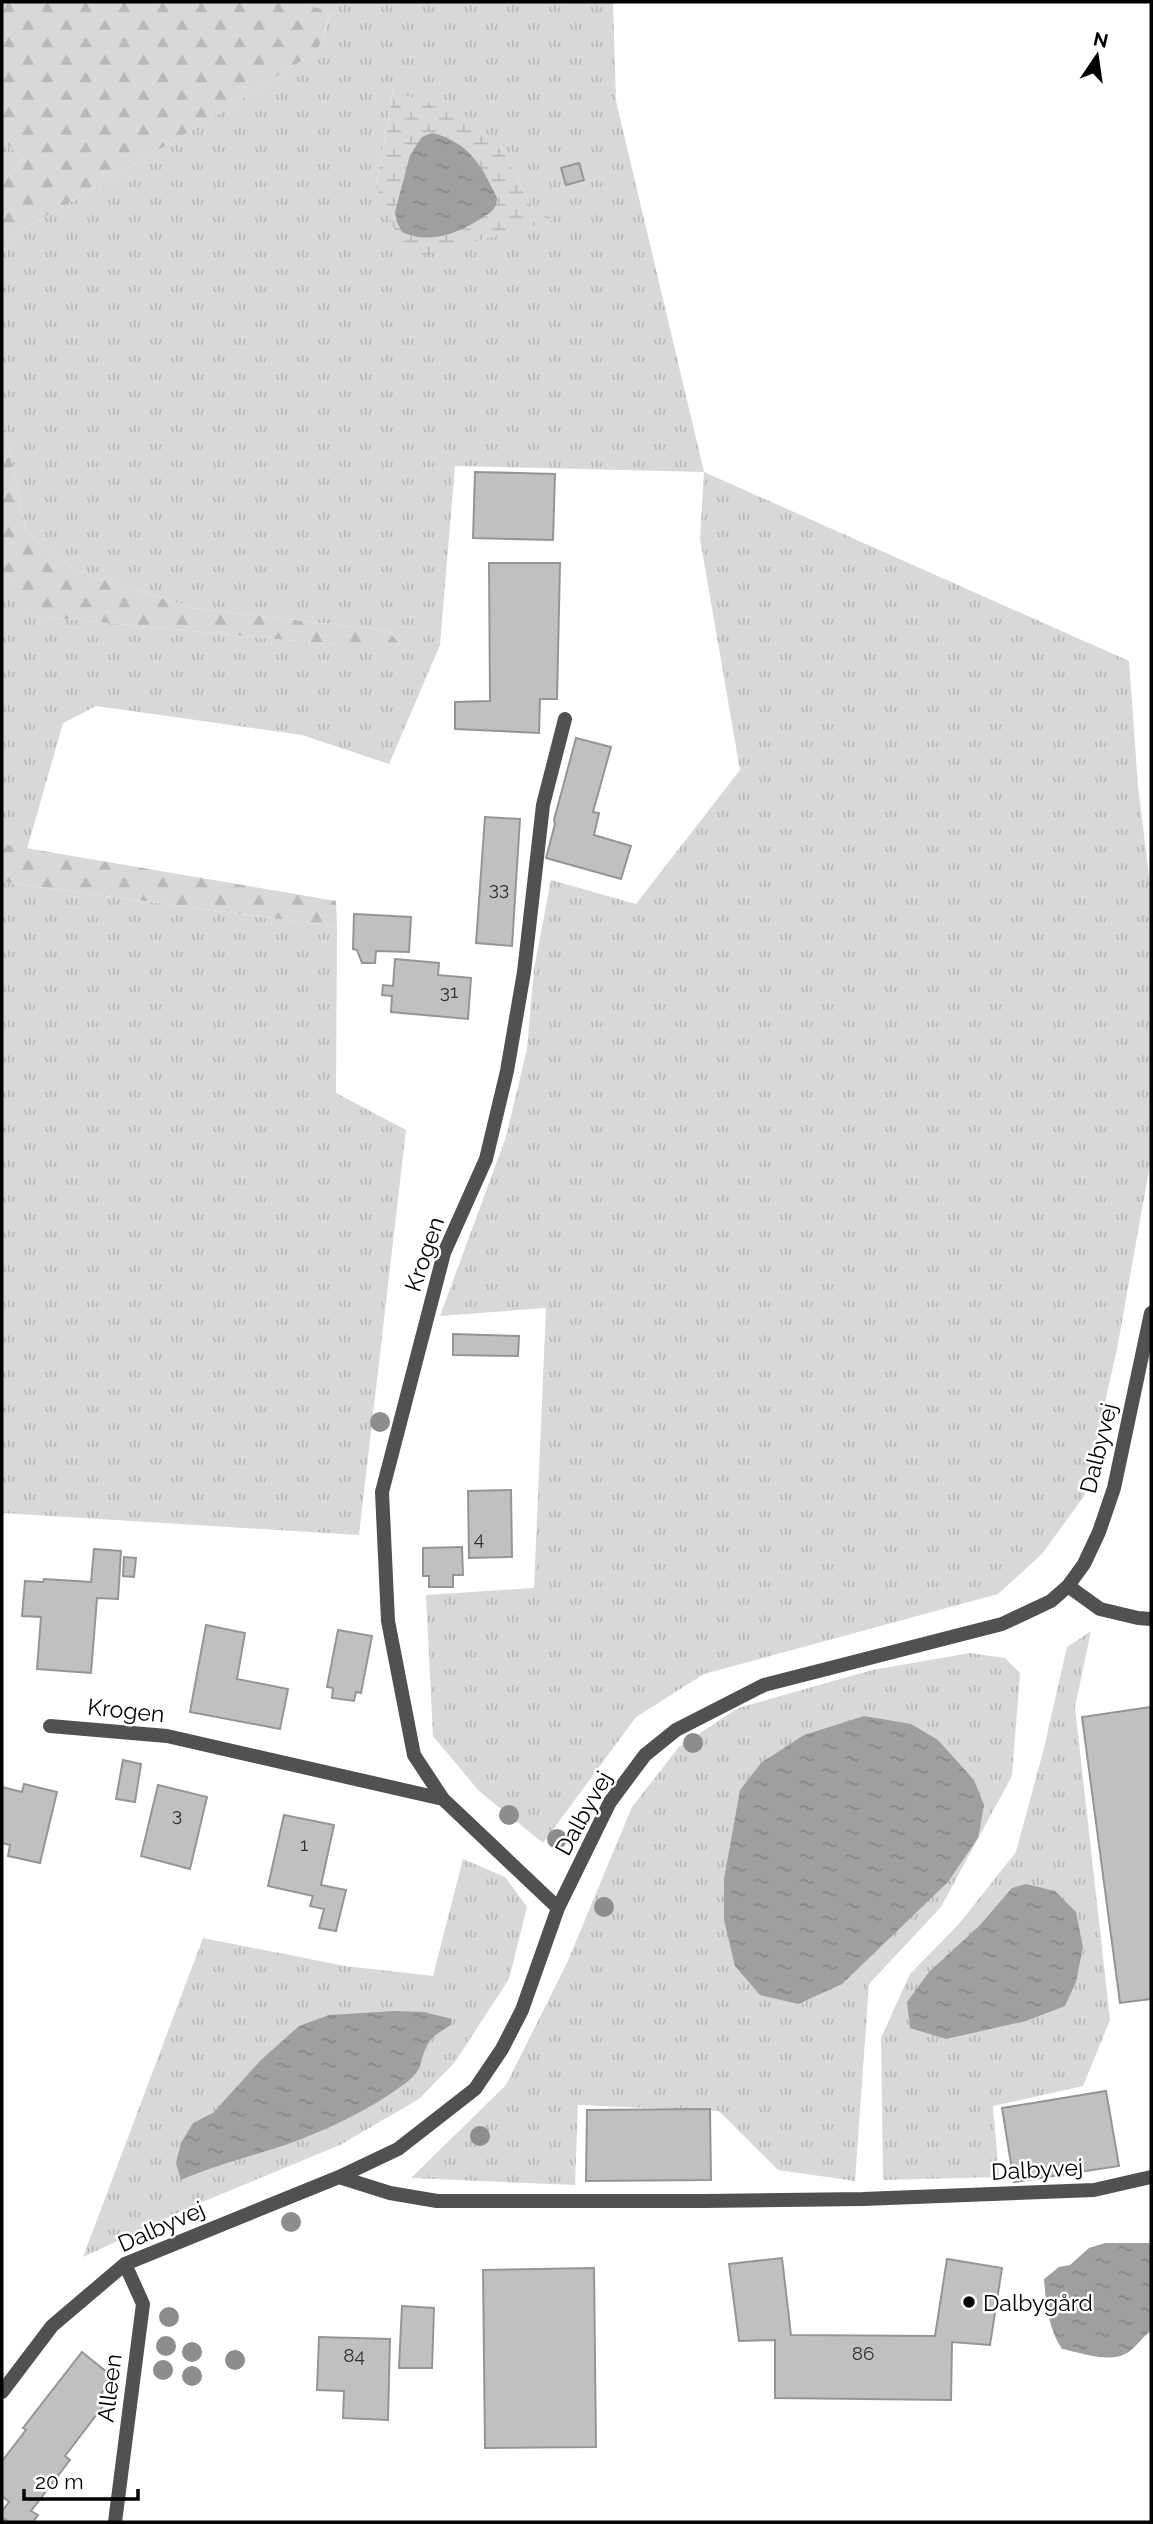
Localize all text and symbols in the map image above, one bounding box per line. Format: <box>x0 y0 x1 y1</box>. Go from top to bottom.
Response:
north arrow <box>1062 21 1132 91</box>
text: N <box>1091 27 1110 52</box>
house number: 33 <box>489 877 509 899</box>
house number: 31 <box>440 980 458 1002</box>
street label: Krogen <box>399 1213 449 1295</box>
street label: Dalbyvej <box>1074 1400 1122 1496</box>
house number: 4 <box>474 1527 484 1549</box>
street label: Krogen <box>86 1693 166 1727</box>
street label: Dalbyvej <box>549 1766 617 1860</box>
house number: 3 <box>172 1803 182 1825</box>
house number: 1 <box>300 1833 308 1855</box>
street label: Dalbyvej <box>990 2153 1084 2185</box>
street label: Dalbyvej <box>114 2195 208 2257</box>
place label: Dalbygård <box>983 2289 1093 2316</box>
marker: Dalbygård <box>961 2294 977 2310</box>
house number: 86 <box>852 2342 874 2364</box>
house number: 84 <box>343 2344 365 2366</box>
street label: Alleen <box>91 2352 127 2424</box>
scale bar <box>24 2458 138 2502</box>
text: 20 m <box>35 2469 83 2494</box>

